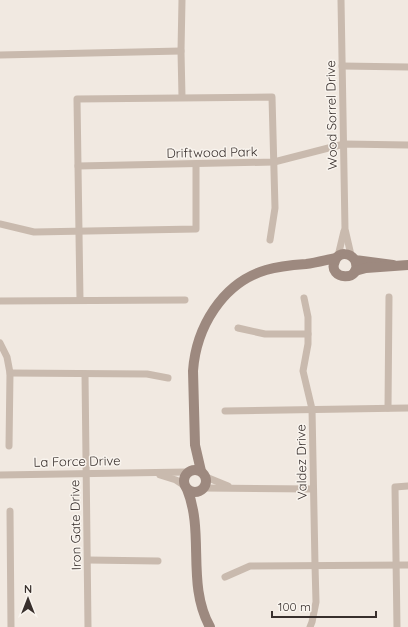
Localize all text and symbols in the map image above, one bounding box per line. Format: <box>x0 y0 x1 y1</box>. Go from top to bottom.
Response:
street label: Wood Sorrel Drive <box>322 60 340 170</box>
street label: Driftwood Park <box>166 143 258 161</box>
street label: Valdez Drive <box>292 424 310 500</box>
street label: La Force Drive <box>33 452 121 470</box>
street label: Iron Gate Drive <box>66 480 84 570</box>
north arrow <box>8 579 48 619</box>
text: N <box>24 582 32 596</box>
scale bar <box>272 593 376 619</box>
text: 100 m <box>278 599 311 614</box>

